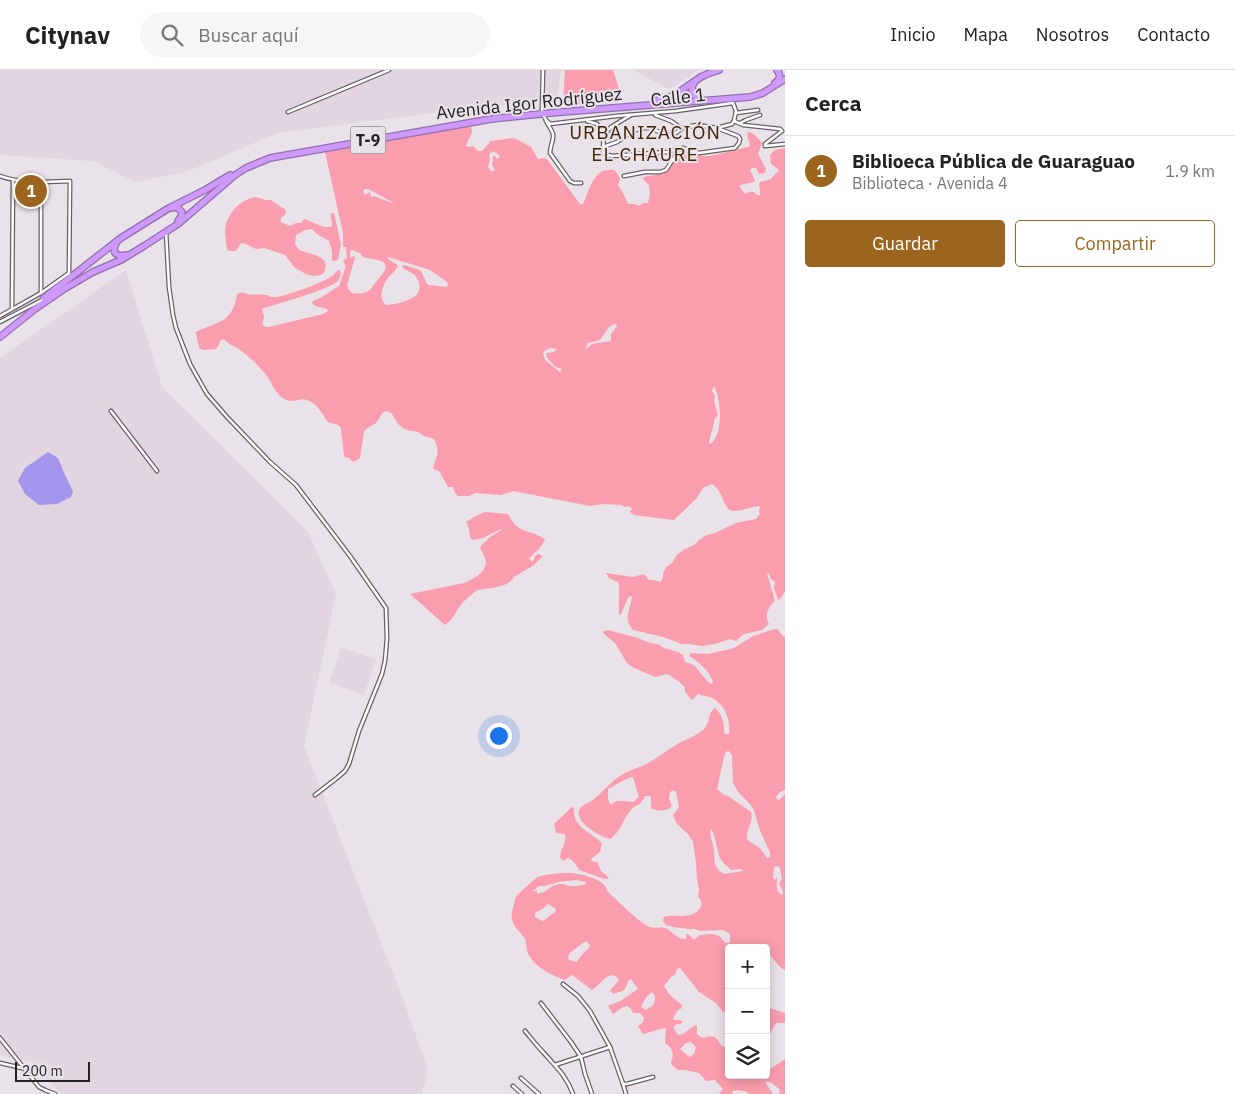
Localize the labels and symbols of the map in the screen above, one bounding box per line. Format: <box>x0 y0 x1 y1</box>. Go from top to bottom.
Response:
street label: Avenida Igor Rodríguez <box>435 82 623 124</box>
street label: Calle 1 <box>649 83 707 111</box>
district label: URBANIZACIÓN EL CHAURE <box>569 120 721 166</box>
road number: T-9 <box>350 126 386 154</box>
pin: 1 <box>15 172 47 210</box>
your location <box>486 723 512 749</box>
scale bar <box>15 1059 90 1082</box>

